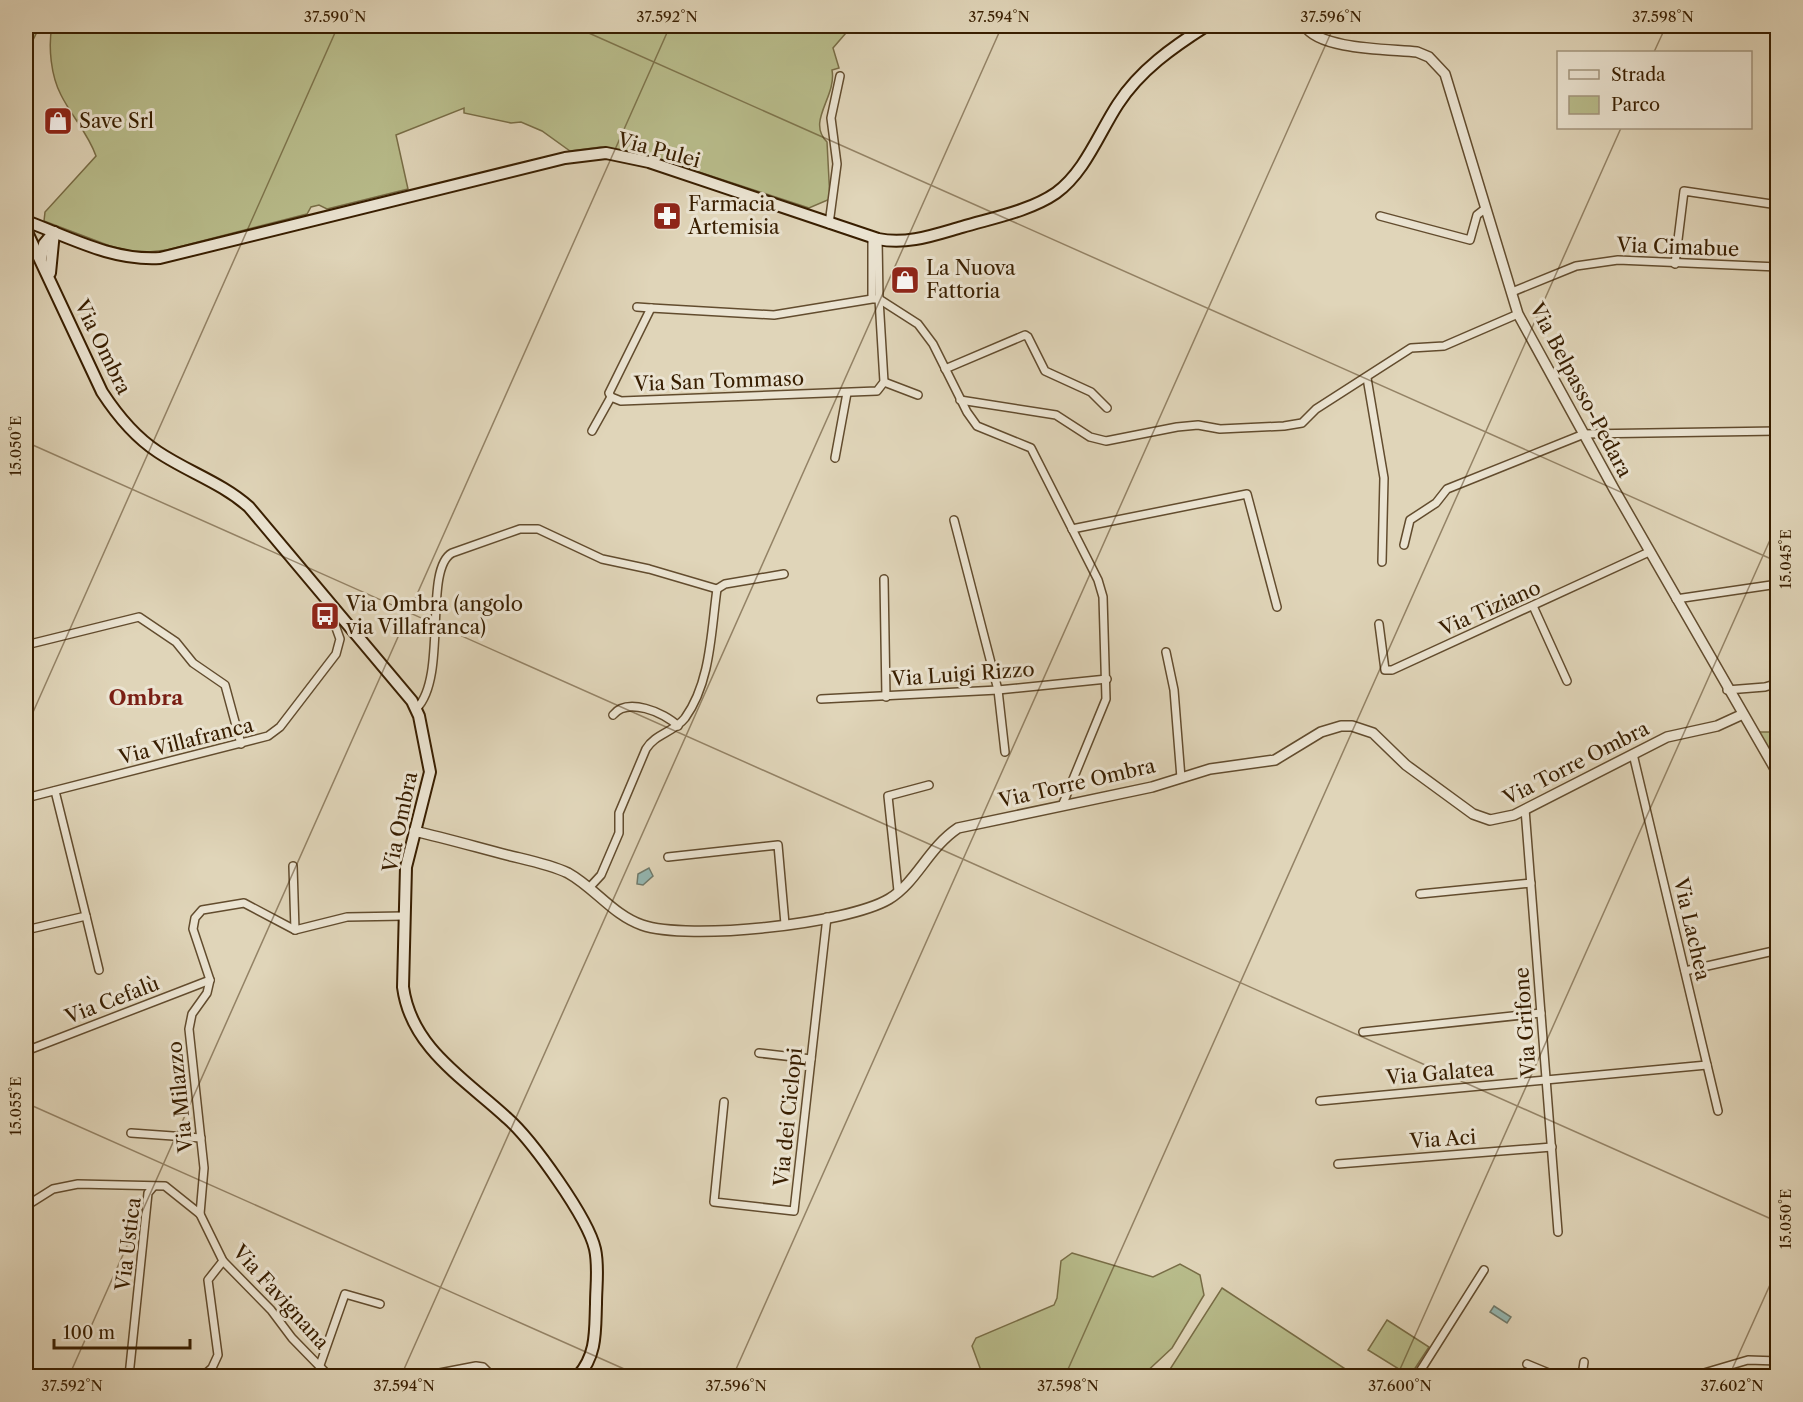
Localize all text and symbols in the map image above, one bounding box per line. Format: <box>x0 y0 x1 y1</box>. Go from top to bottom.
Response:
text: 37.590°N <box>304 7 366 26</box>
text: 37.592°N <box>636 7 698 26</box>
text: 37.594°N <box>968 7 1030 26</box>
text: 37.596°N <box>1300 7 1362 26</box>
text: 37.598°N <box>1632 7 1694 26</box>
legend <box>1557 51 1752 129</box>
text: Strada <box>1611 64 1666 86</box>
text: Parco <box>1611 94 1660 116</box>
shop icon: Save Srl <box>42 105 74 137</box>
place label: Save Srl <box>79 109 154 133</box>
street label: Via Pulei <box>614 127 703 173</box>
place label: Farmacia Artemisia <box>687 192 780 239</box>
pharmacy icon: Farmacia Artemisia <box>651 200 683 232</box>
street label: Via Cimabue <box>1615 233 1740 261</box>
place label: La Nuova Fattoria <box>926 256 1016 303</box>
shop icon: La Nuova Fattoria <box>889 264 921 296</box>
street label: Via Ombra <box>69 295 136 399</box>
street label: Via Belpasso-Pedara <box>1524 298 1637 482</box>
street label: Via San Tommaso <box>633 366 804 396</box>
text: 15.050°E <box>6 416 25 476</box>
text: 15.045°E <box>1776 529 1795 589</box>
street label: Via Tiziano <box>1435 575 1544 641</box>
place label: Via Ombra (angolo via Villafranca) <box>345 592 523 639</box>
bus stop icon: Via Ombra (angolo via Villafranca) <box>309 600 341 632</box>
street label: Via Luigi Rizzo <box>890 657 1035 691</box>
district label: Ombra <box>109 685 184 710</box>
street label: Via Villafranca <box>115 713 256 770</box>
street label: Via Torre Ombra <box>1498 716 1653 811</box>
street label: Via Torre Ombra <box>995 753 1158 813</box>
street label: Via Ombra <box>377 769 422 876</box>
street label: Via Lachea <box>1668 874 1716 983</box>
street label: Via Grifone <box>1509 966 1541 1079</box>
street label: Via Cefalù <box>61 971 162 1029</box>
street label: Via Milazzo <box>162 1040 198 1155</box>
street label: Via dei Ciclopi <box>769 1046 807 1189</box>
street label: Via Galatea <box>1384 1056 1495 1090</box>
text: 15.055°E <box>6 1076 25 1136</box>
street label: Via Aci <box>1408 1125 1477 1153</box>
text: 15.050°E <box>1776 1189 1795 1249</box>
street label: Via Ustica <box>110 1196 146 1293</box>
street label: Via Favignana <box>227 1239 334 1354</box>
scale bar <box>54 1312 190 1350</box>
text: 100 m <box>63 1322 115 1344</box>
text: 37.592°N <box>41 1376 103 1395</box>
text: 37.594°N <box>373 1376 435 1395</box>
text: 37.596°N <box>705 1376 767 1395</box>
text: 37.598°N <box>1037 1376 1099 1395</box>
text: 37.600°N <box>1368 1376 1432 1395</box>
text: 37.602°N <box>1700 1376 1764 1395</box>

